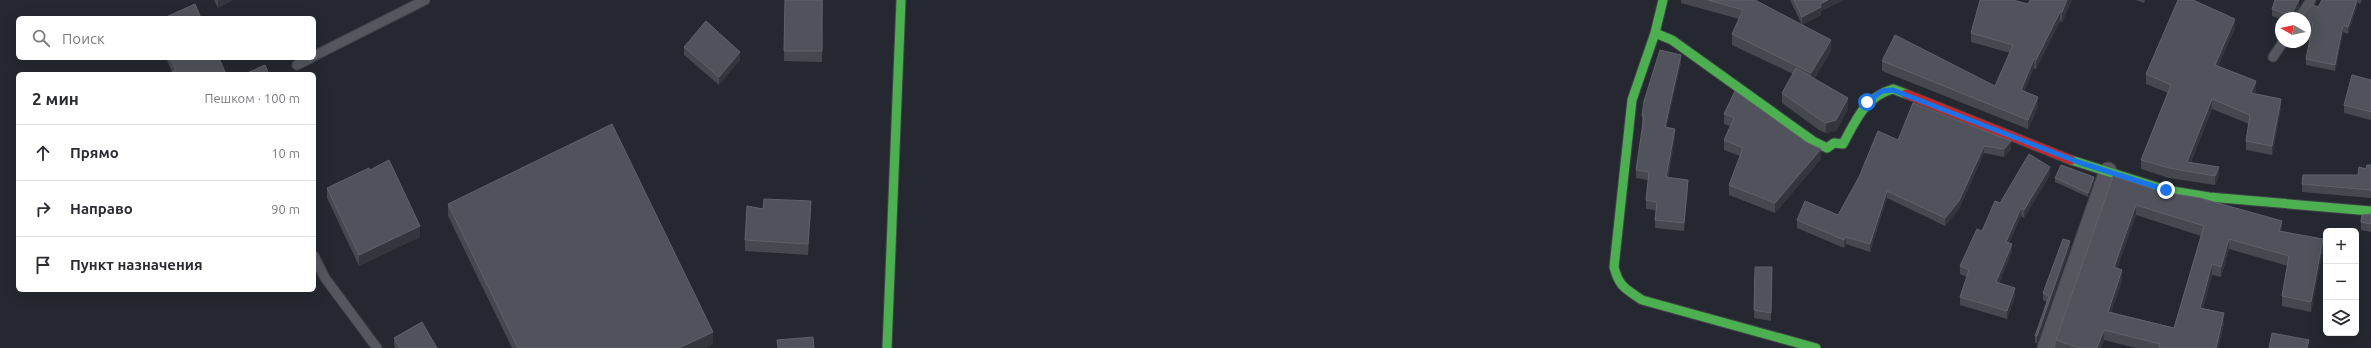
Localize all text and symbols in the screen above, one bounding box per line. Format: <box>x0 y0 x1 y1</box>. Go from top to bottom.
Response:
north arrow <box>2275 12 2311 48</box>
search box <box>16 16 316 60</box>
icon: search <box>30 27 52 49</box>
text: Поиск <box>62 30 105 47</box>
text: 2 мин <box>32 89 79 108</box>
text: Пешком · 100 m <box>204 91 300 105</box>
route start <box>1858 93 1876 111</box>
icon: ahead <box>32 142 54 164</box>
text: Прямо <box>70 144 119 161</box>
text: 10 m <box>271 146 300 160</box>
route end <box>2157 181 2175 199</box>
icon: right <box>32 198 54 220</box>
text: Направо <box>70 200 133 217</box>
text: 90 m <box>271 202 300 216</box>
map controls <box>2323 228 2359 336</box>
button: + <box>2323 228 2359 264</box>
icon: arrive <box>32 254 54 276</box>
text: Пункт назначения <box>70 256 203 273</box>
button: − <box>2323 264 2359 300</box>
button: layers <box>2323 300 2359 336</box>

